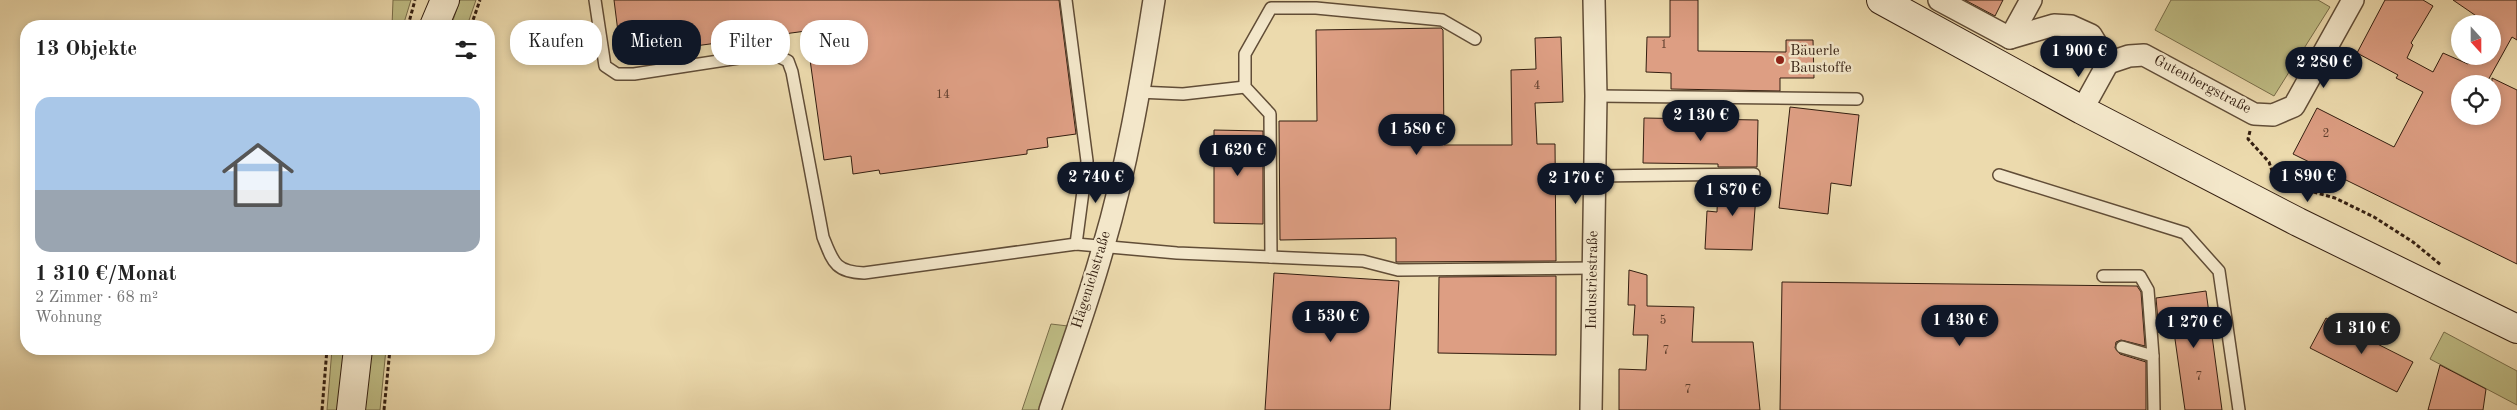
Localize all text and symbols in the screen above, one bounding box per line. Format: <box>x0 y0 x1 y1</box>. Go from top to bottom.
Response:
north arrow <box>2451 15 2501 65</box>
map controls <box>2451 15 2501 125</box>
chip: Kaufen <box>510 20 602 65</box>
chip: Mieten <box>612 20 701 65</box>
chip: Filter <box>711 20 790 65</box>
chip: Neu <box>800 20 868 65</box>
icon: filters <box>452 36 480 64</box>
pin: 1 900 € <box>2033 36 2125 78</box>
text: 13 Objekte <box>35 39 137 60</box>
house number: 1 <box>1661 39 1667 51</box>
place label: Bäuerle Baustoffe <box>1790 44 1852 76</box>
text: 1 900 € <box>2051 44 2107 60</box>
pin: 2 280 € <box>2278 46 2370 89</box>
street label: Gutenbergstraße <box>2151 53 2253 117</box>
marker: Bäuerle Baustoffe <box>1774 54 1786 66</box>
text: 2 280 € <box>2296 55 2352 71</box>
button: locate <box>2451 75 2501 125</box>
house number: 4 <box>1534 80 1541 92</box>
house number: 14 <box>936 89 950 101</box>
pin: 2 130 € <box>1655 100 1747 142</box>
text: 2 130 € <box>1673 108 1729 124</box>
pin: 1 580 € <box>1371 114 1463 156</box>
text: 1 580 € <box>1389 122 1445 138</box>
house number: 2 <box>2323 128 2329 140</box>
icon: home <box>213 130 303 220</box>
pin: 1 620 € <box>1192 134 1284 177</box>
text: 1 620 € <box>1210 143 1266 159</box>
pin: 1 890 € <box>2262 160 2354 203</box>
pin: 2 740 € <box>1050 162 1142 204</box>
pin: 2 170 € <box>1530 162 1622 205</box>
text: 1 890 € <box>2280 169 2336 185</box>
text: 2 740 € <box>1068 170 1124 186</box>
text: 2 170 € <box>1548 171 1604 187</box>
pin: 1 870 € <box>1687 174 1779 217</box>
text: 1 870 € <box>1705 183 1761 199</box>
street label: Hägenichstraße <box>1070 229 1114 331</box>
street label: Industriestraße <box>1585 230 1601 330</box>
text: 1 310 €/Monat <box>35 264 176 285</box>
text: 2 Zimmer · 68 m² <box>35 290 158 306</box>
pin: 1 530 € <box>1285 300 1377 343</box>
pin: 1 430 € <box>1914 304 2006 347</box>
pin: 1 270 € <box>2148 306 2240 349</box>
text: 1 530 € <box>1303 309 1359 325</box>
text: Wohnung <box>35 310 102 326</box>
pin: 1 310 € <box>2316 312 2408 355</box>
text: 1 430 € <box>1932 313 1988 329</box>
house number: 5 <box>1660 314 1667 327</box>
text: 1 270 € <box>2166 315 2222 331</box>
text: 1 310 € <box>2334 321 2390 337</box>
house number: 7 <box>1663 345 1669 357</box>
house number: 7 <box>2196 371 2202 383</box>
house number: 7 <box>1685 384 1691 396</box>

